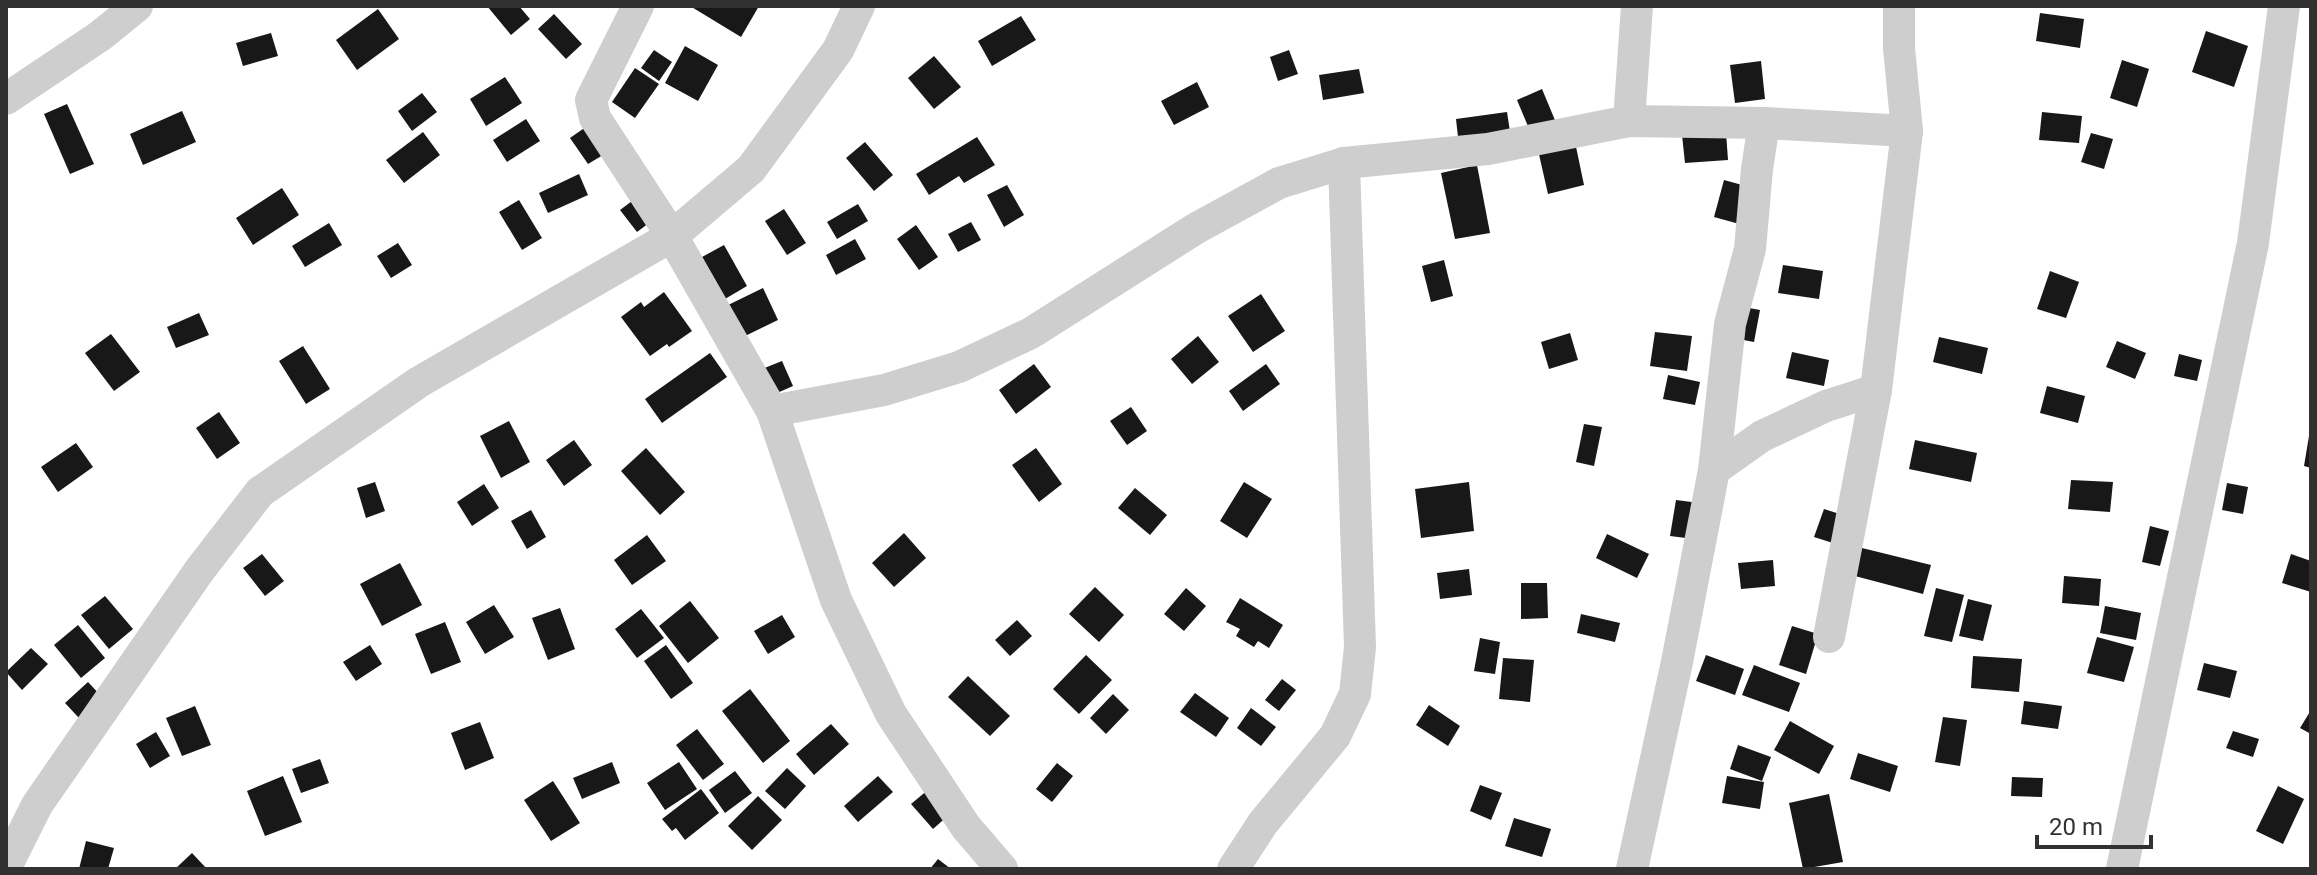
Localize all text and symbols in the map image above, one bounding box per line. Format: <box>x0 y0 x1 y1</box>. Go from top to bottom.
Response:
scale bar <box>2037 799 2151 849</box>
text: 20 m <box>2049 813 2103 841</box>

